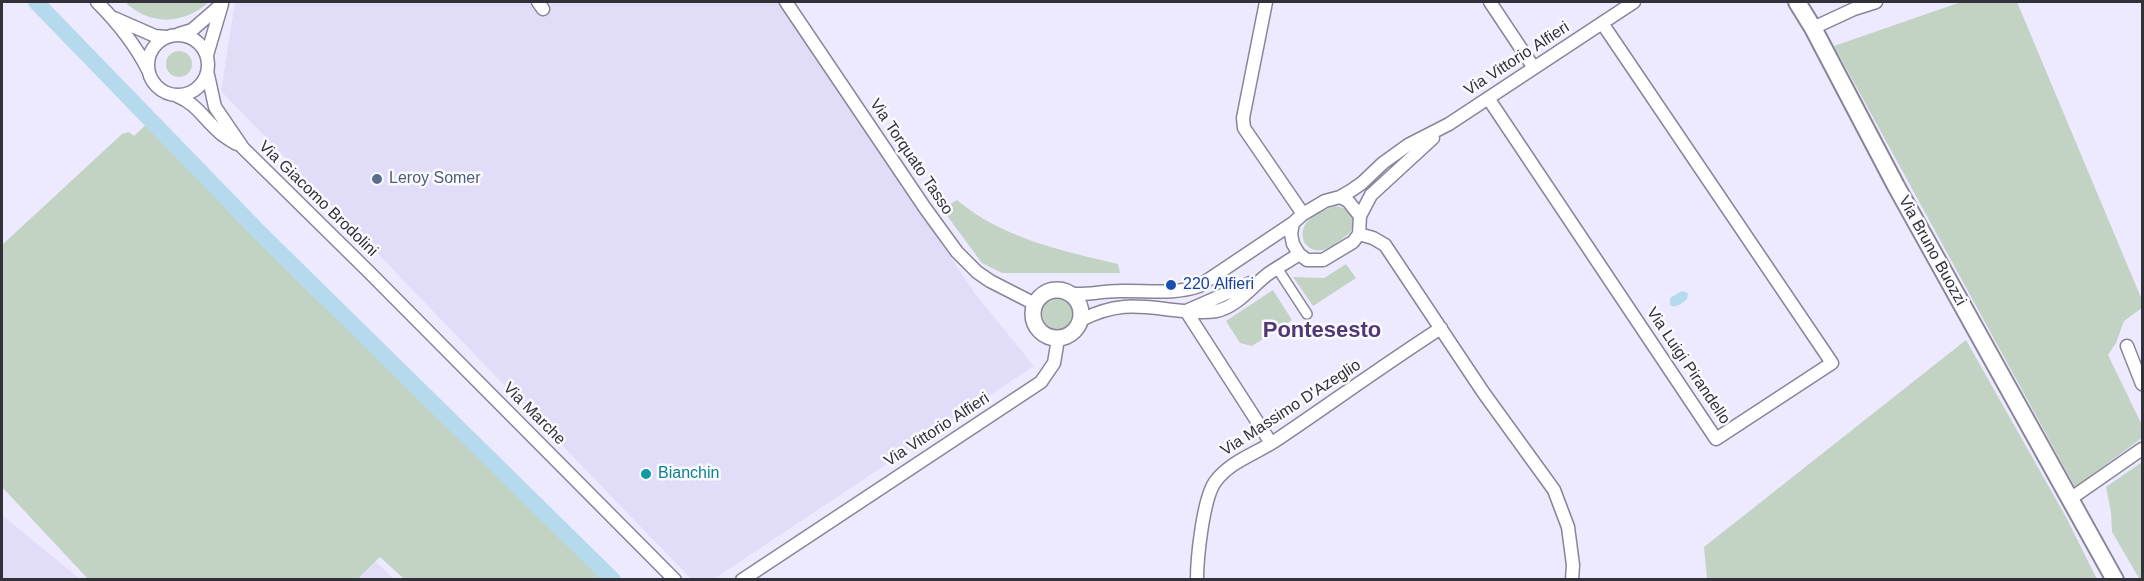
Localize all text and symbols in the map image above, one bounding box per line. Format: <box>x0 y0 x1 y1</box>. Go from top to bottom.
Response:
street label: Via Vittorio Alfieri <box>1461 18 1573 100</box>
street label: Via Torquato Tasso <box>865 95 957 219</box>
street label: Via Giacomo Brodolini <box>255 137 381 261</box>
place label: Leroy Somer <box>389 169 481 189</box>
marker: Leroy Somer <box>370 172 384 186</box>
street label: Via Bruno Buozzi <box>1894 193 1970 309</box>
place label: 220 Alfieri <box>1183 275 1254 295</box>
marker: 220 Alfieri <box>1164 278 1178 292</box>
street label: Via Luigi Pirandello <box>1642 304 1734 428</box>
district label: Pontesesto <box>1263 318 1381 344</box>
street label: Via Massimo D'Azeglio <box>1217 356 1365 460</box>
street label: Via Marche <box>499 379 569 449</box>
street label: Via Vittorio Alfieri <box>881 389 993 471</box>
place label: Bianchin <box>658 464 719 484</box>
marker: Bianchin <box>639 467 653 481</box>

